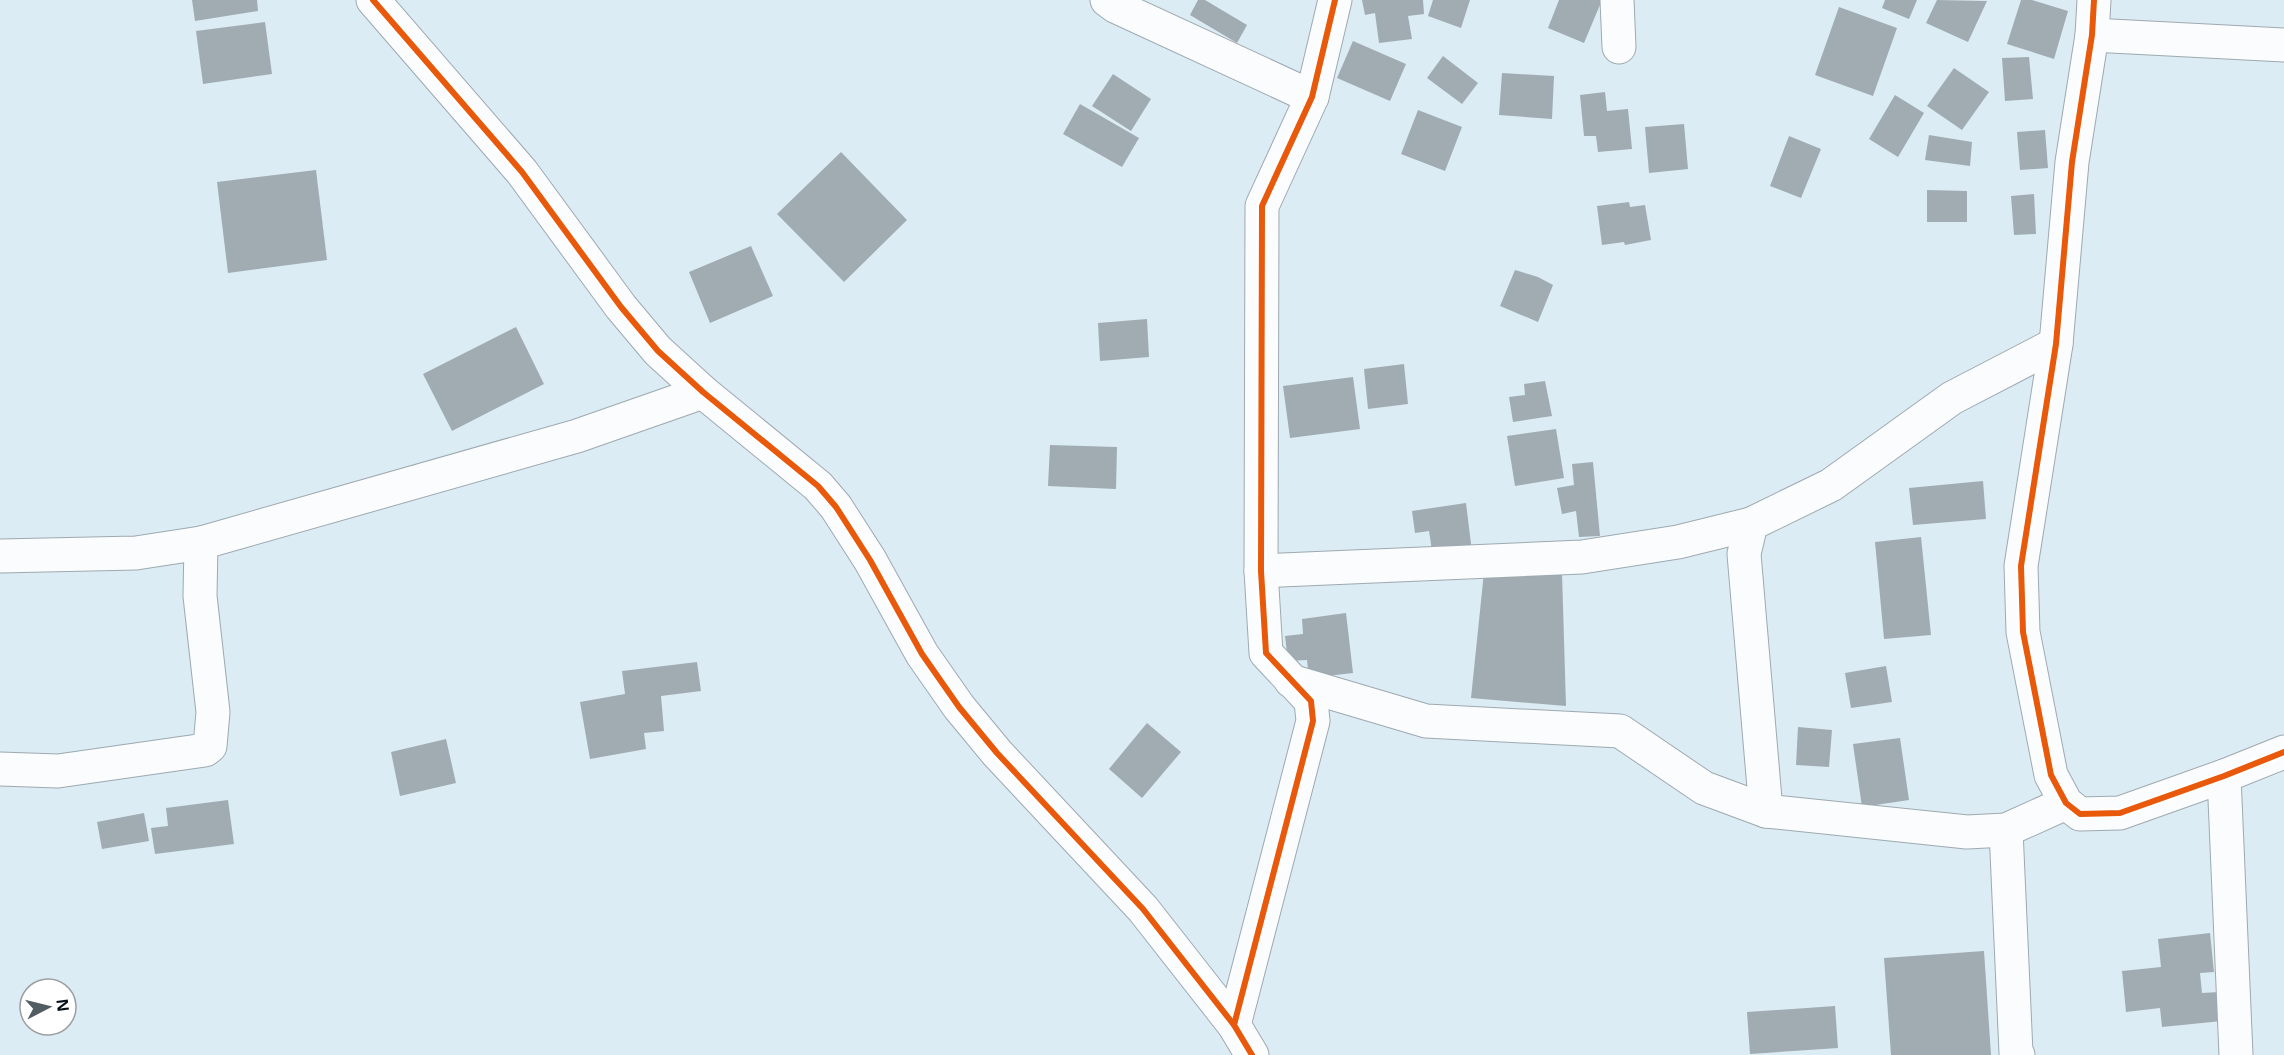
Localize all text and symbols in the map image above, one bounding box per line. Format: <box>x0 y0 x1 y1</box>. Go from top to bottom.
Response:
north arrow <box>18 977 78 1037</box>
text: N <box>51 997 75 1013</box>

